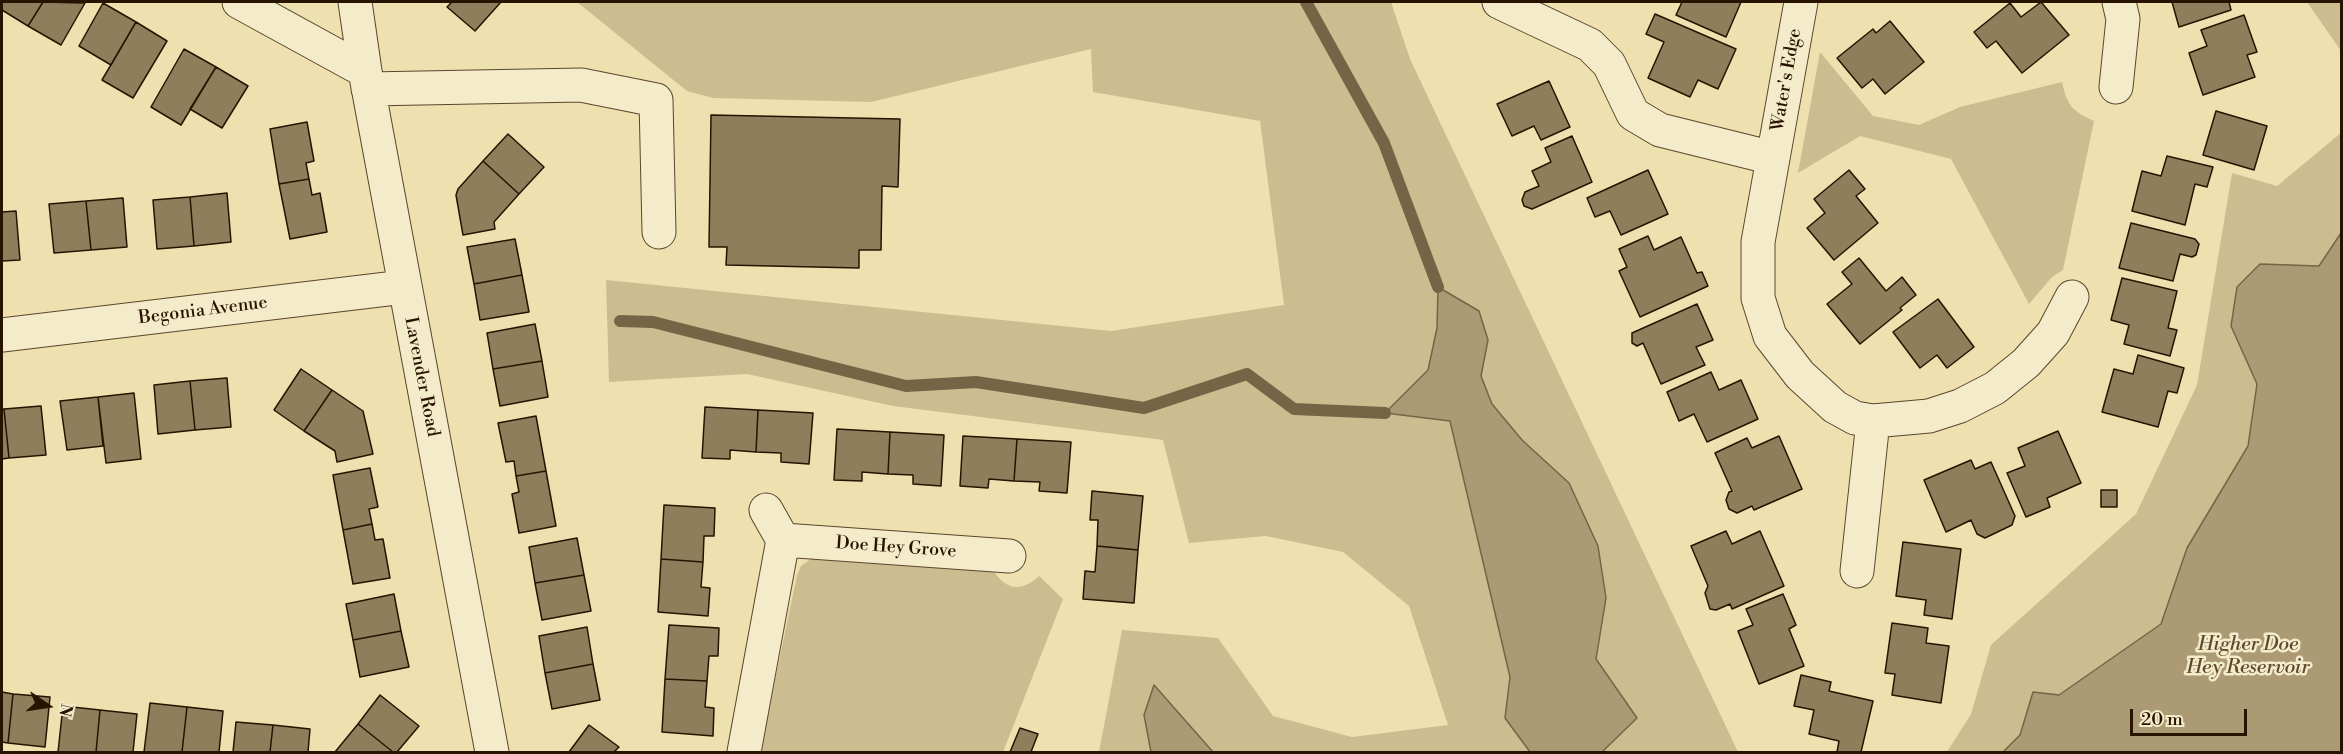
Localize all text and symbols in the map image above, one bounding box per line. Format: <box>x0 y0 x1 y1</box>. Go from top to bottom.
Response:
street label: Water's Edge <box>1767 27 1807 133</box>
street label: Begonia Avenue <box>137 292 269 330</box>
street label: Lavender Road <box>399 315 443 439</box>
street label: Doe Hey Grove <box>835 533 957 563</box>
water label: Higher Doe Hey Reservoir <box>2186 633 2310 680</box>
north arrow <box>18 676 78 736</box>
scale bar <box>2133 697 2250 735</box>
text: N <box>54 702 77 718</box>
text: 20 m <box>2141 708 2183 731</box>

